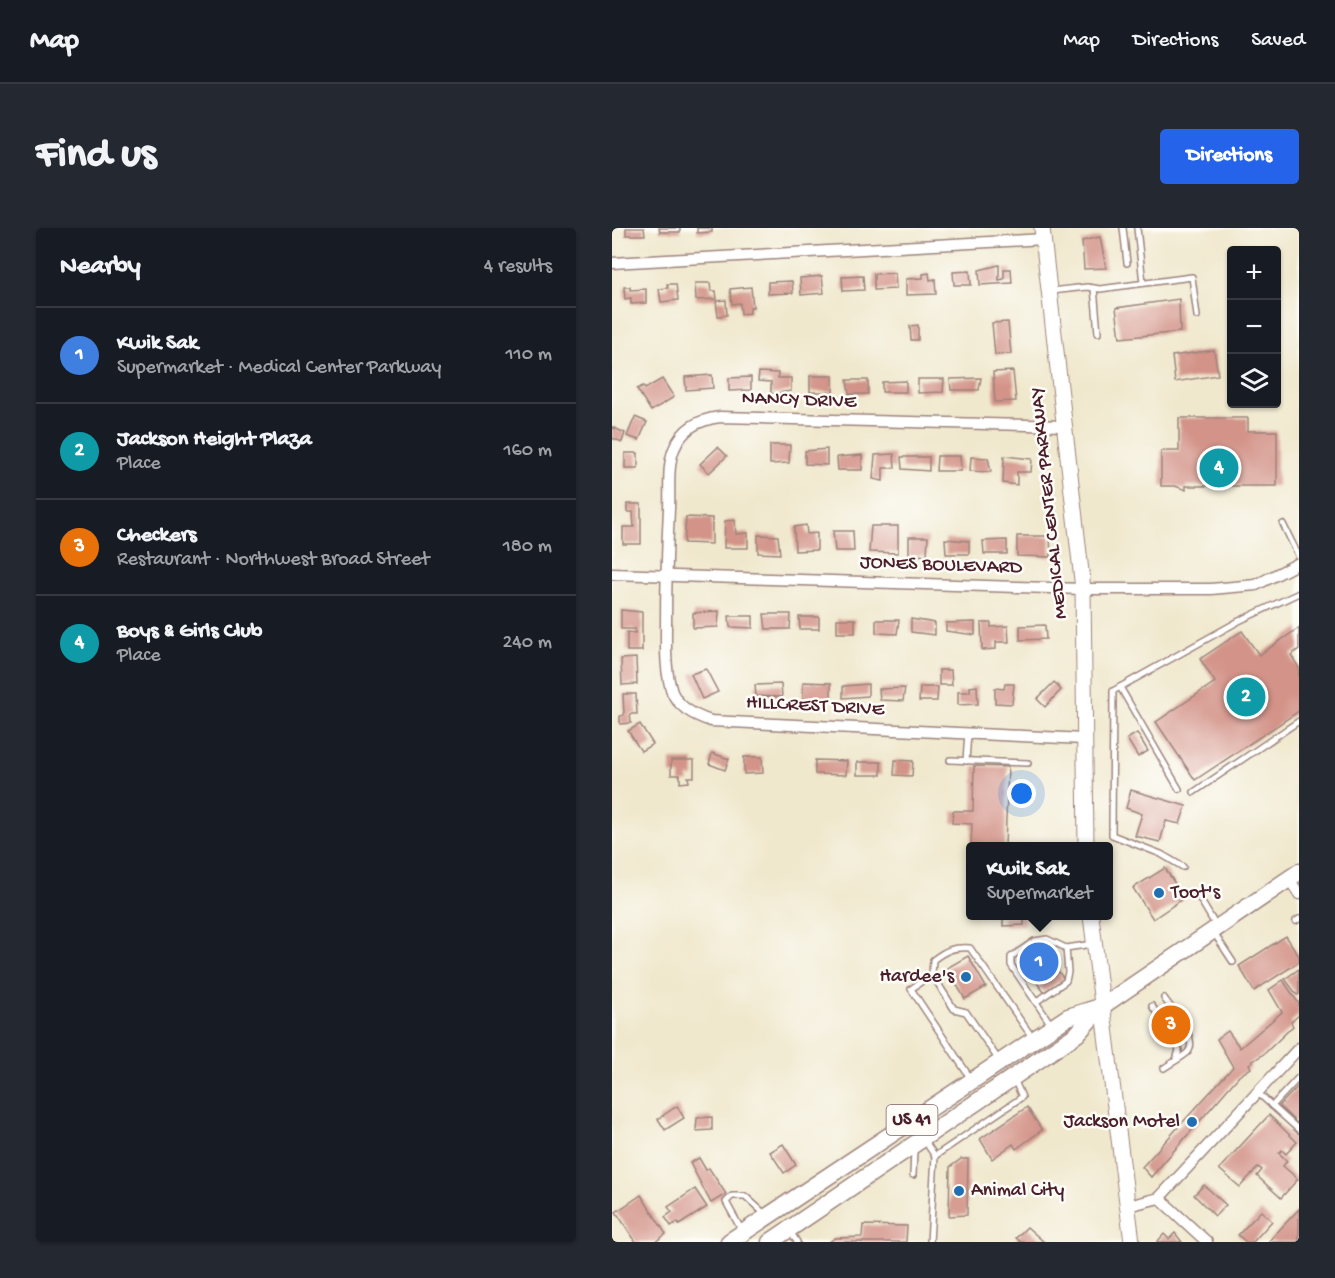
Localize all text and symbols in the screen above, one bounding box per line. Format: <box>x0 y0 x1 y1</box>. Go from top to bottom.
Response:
text: Map <box>30 25 79 58</box>
text: Map <box>1063 29 1100 54</box>
text: Directions <box>1133 29 1218 54</box>
text: Saved <box>1251 29 1305 54</box>
button: Directions <box>1160 129 1299 184</box>
text: Find us <box>36 132 156 181</box>
map controls <box>1227 246 1281 408</box>
button: + <box>1227 246 1281 300</box>
text: Nearby <box>60 252 141 283</box>
text: 4 results <box>484 256 552 279</box>
button: − <box>1227 300 1281 354</box>
text: Kwik Sak <box>117 331 198 357</box>
text: 1 <box>75 344 84 367</box>
text: 110 m <box>506 344 552 367</box>
button: layers <box>1227 354 1281 408</box>
text: Supermarket · Medical Center Parkway <box>117 357 441 380</box>
street label: MEDICAL CENTER PARKWAY <box>1026 386 1074 620</box>
street label: NANCY DRIVE <box>741 388 858 415</box>
text: Jackson Height Plaza <box>117 427 312 453</box>
text: 2 <box>75 440 84 463</box>
text: 160 m <box>503 440 552 463</box>
pin: 4 <box>1200 446 1238 490</box>
text: Place <box>117 453 161 476</box>
text: Checkers <box>117 523 197 549</box>
text: 3 <box>74 536 85 559</box>
text: 180 m <box>503 536 552 559</box>
text: Restaurant · Northwest Broad Street <box>117 549 430 572</box>
street label: JONES BOULEVARD <box>860 552 1023 580</box>
text: Boys & Girls Club <box>117 619 262 645</box>
text: 4 <box>75 632 84 655</box>
text: 240 m <box>502 632 552 655</box>
text: Place <box>117 645 161 668</box>
pin: 2 <box>1226 674 1266 720</box>
street label: HILLCREST DRIVE <box>745 692 886 722</box>
your location <box>1007 779 1036 808</box>
popup <box>966 842 1113 920</box>
text: Kwik Sak <box>987 857 1068 883</box>
place label: Toot's <box>1170 882 1221 905</box>
text: Supermarket <box>987 883 1092 906</box>
marker: Toot's <box>1152 886 1166 900</box>
pin: 1 <box>1020 940 1058 984</box>
place label: Hardee's <box>880 966 955 989</box>
marker: Hardee's <box>959 970 973 984</box>
pin: 3 <box>1152 1002 1190 1048</box>
road number: US 41 <box>886 1105 938 1135</box>
place label: Jackson Motel <box>1063 1111 1180 1134</box>
marker: Jackson Motel <box>1185 1115 1199 1129</box>
place label: Animal City <box>971 1180 1064 1203</box>
marker: Animal City <box>952 1184 966 1198</box>

